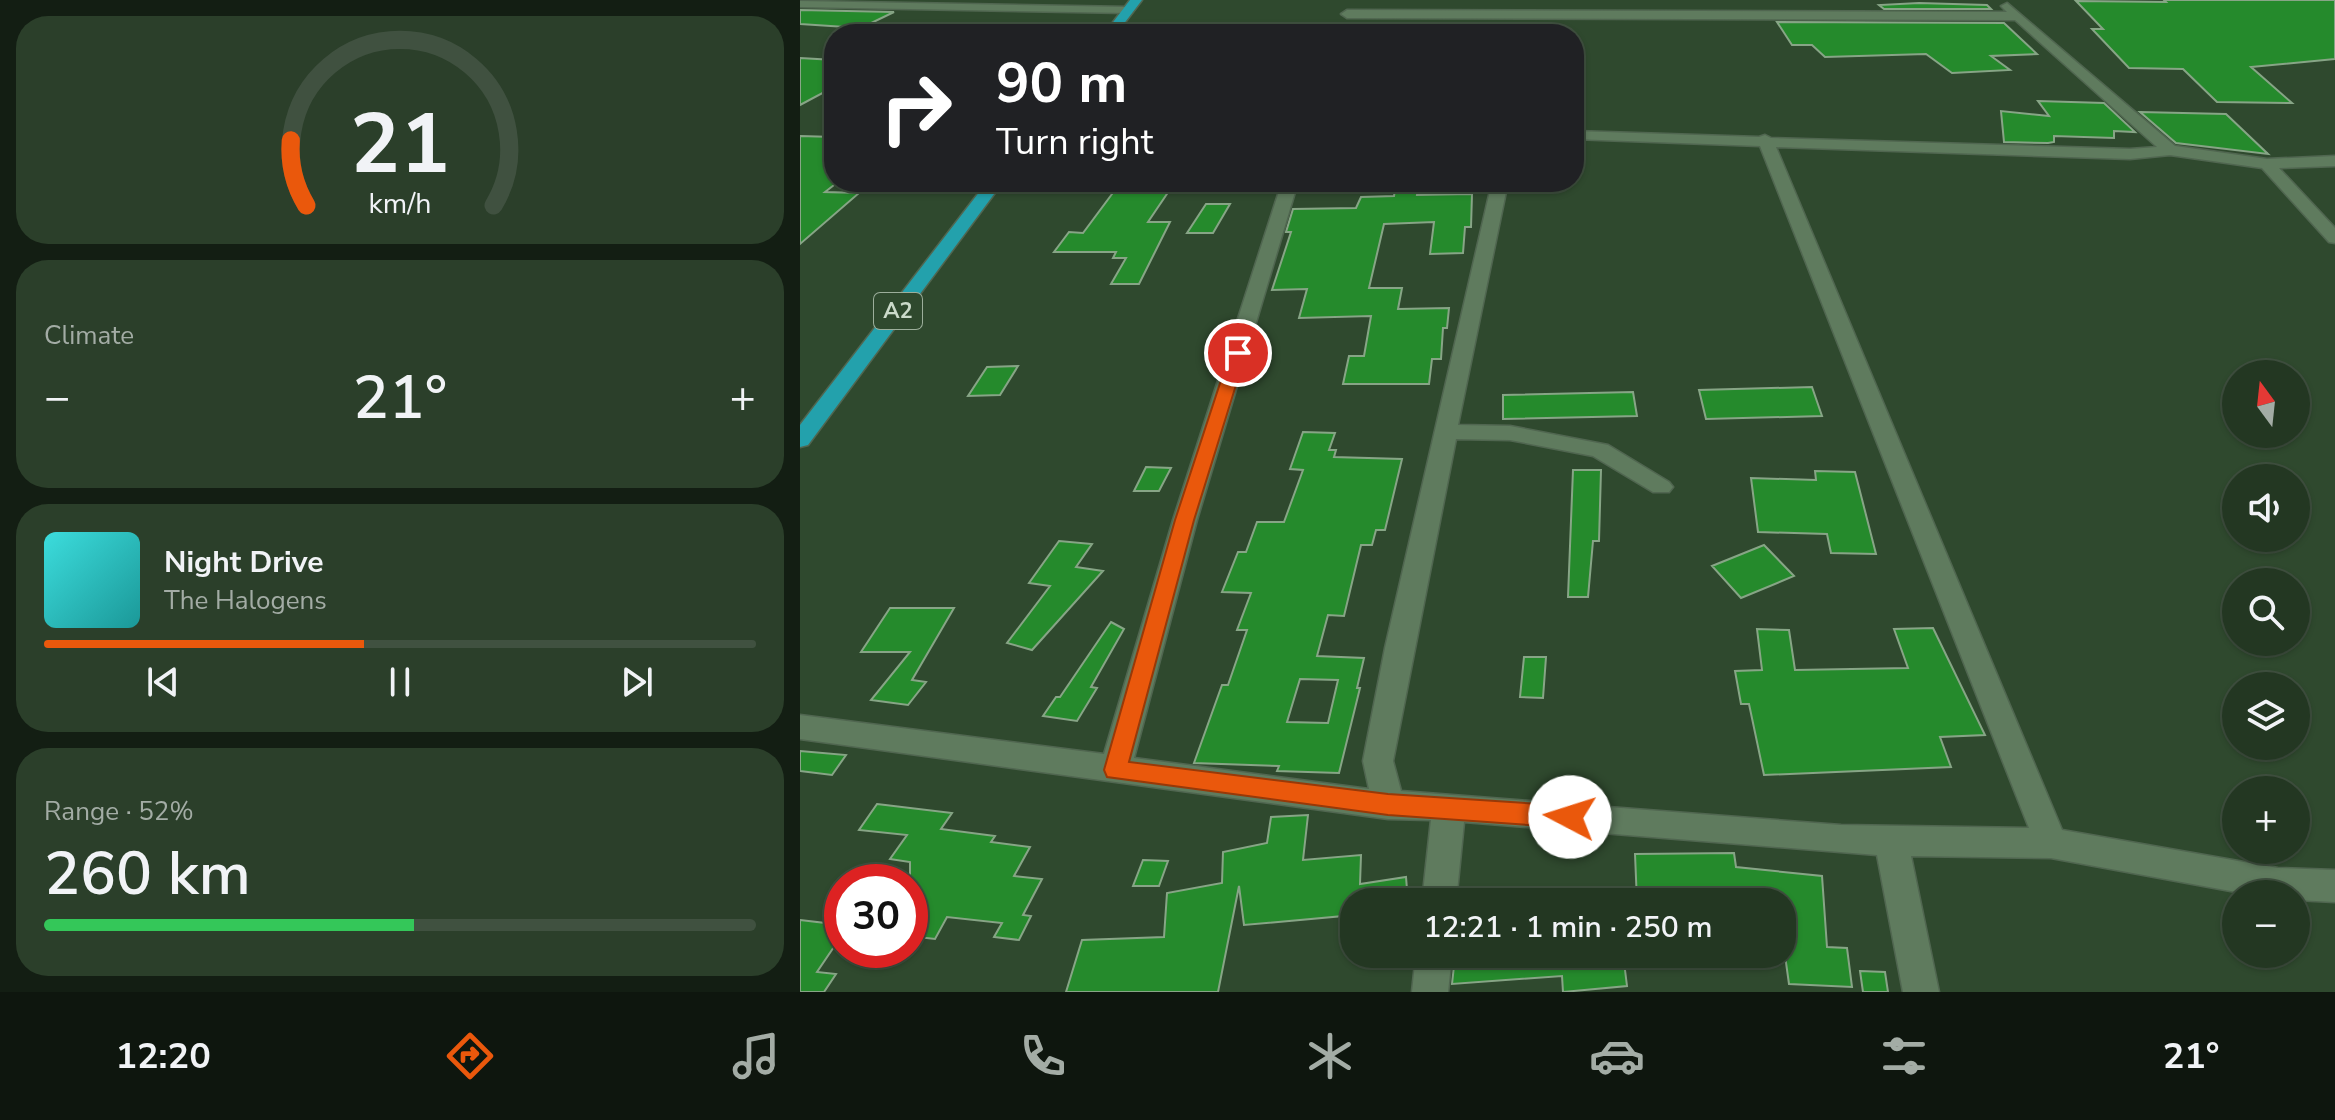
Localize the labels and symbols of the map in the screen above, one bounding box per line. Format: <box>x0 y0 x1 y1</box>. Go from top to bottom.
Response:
road number: A2 <box>874 293 922 329</box>
pin <box>1204 319 1272 387</box>
north arrow <box>2222 360 2310 448</box>
position arrow <box>1528 775 1612 859</box>
speed limit sign: 30 <box>824 864 928 968</box>

